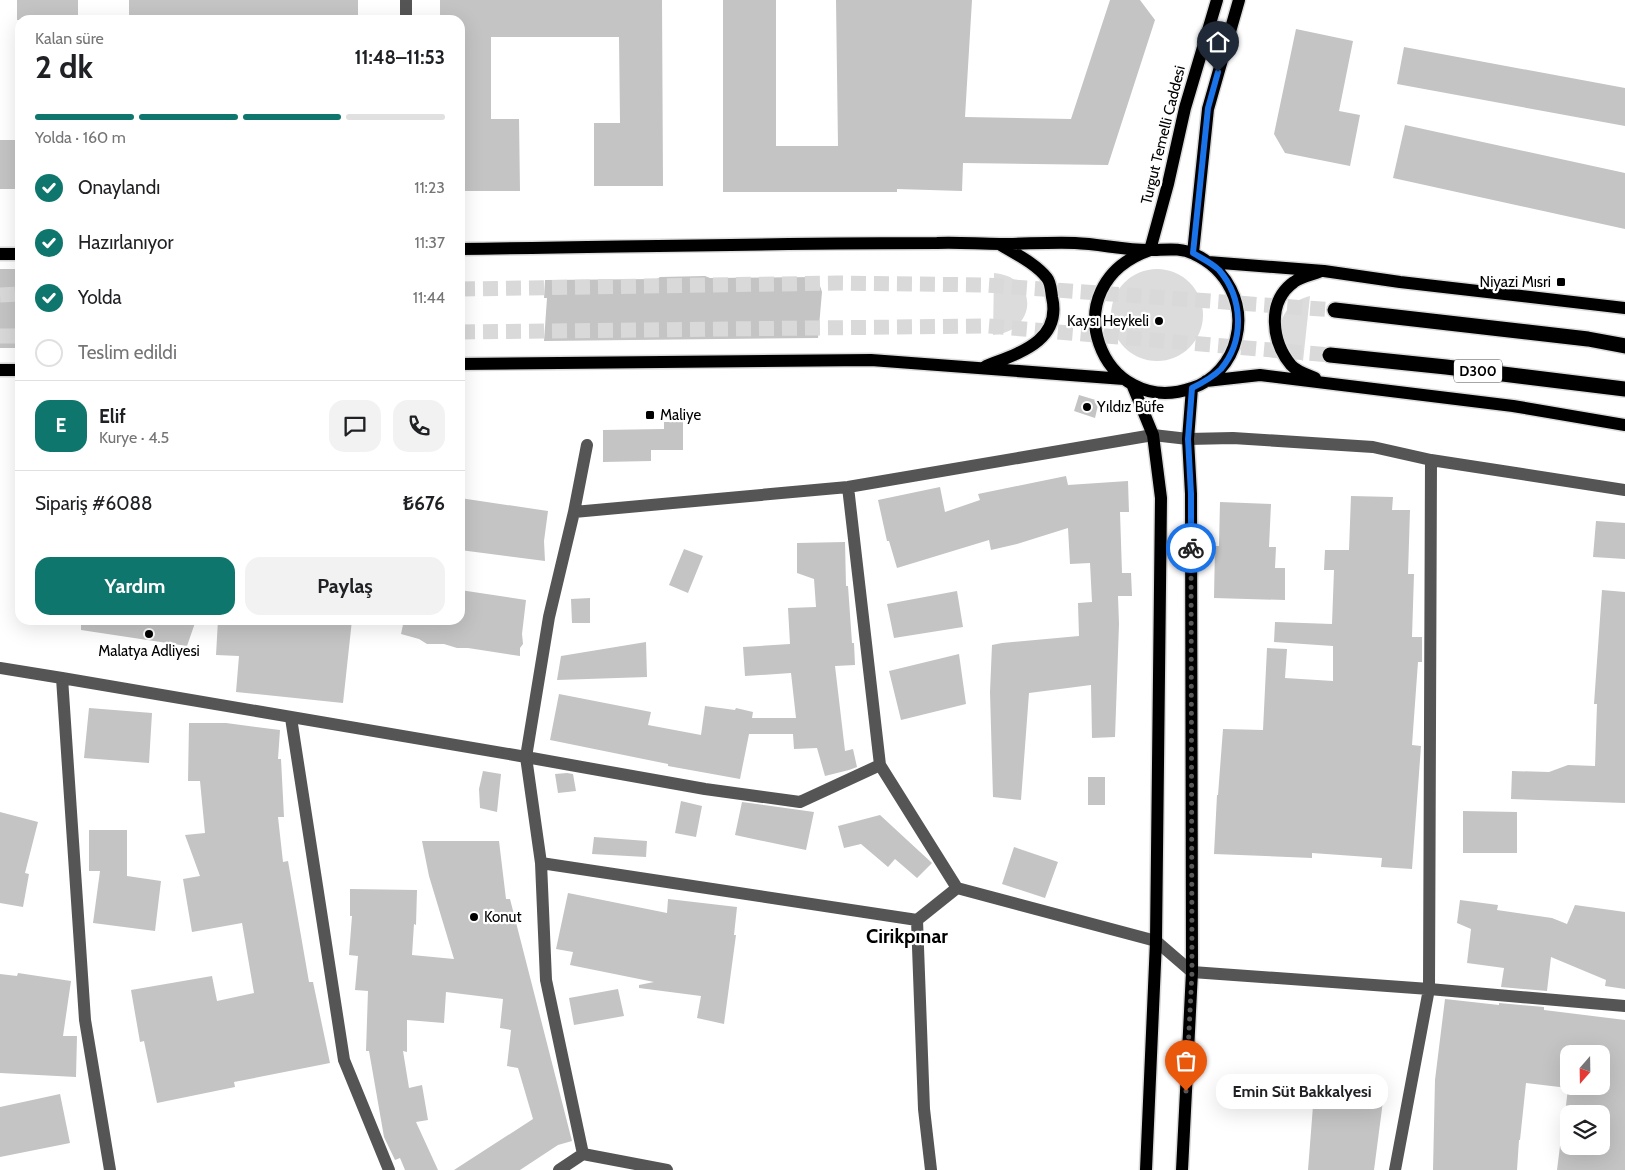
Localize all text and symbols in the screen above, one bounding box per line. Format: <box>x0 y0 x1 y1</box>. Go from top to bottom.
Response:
pin <box>1197 21 1239 72</box>
icon: home <box>1204 28 1232 56</box>
text: Kalan süre <box>35 29 104 48</box>
text: 11:48–11:53 <box>355 46 445 69</box>
text: 2 dk <box>35 47 93 86</box>
street label: Turgut Temelli Caddesi <box>1137 64 1189 206</box>
text: Yolda · 160 m <box>35 128 126 147</box>
icon: check <box>35 174 63 202</box>
text: Onaylandı <box>78 176 160 199</box>
text: 11:23 <box>414 178 445 197</box>
icon: check <box>35 229 63 257</box>
text: Hazırlanıyor <box>78 231 173 254</box>
text: 11:37 <box>415 233 445 252</box>
place label: Niyazi Mısri <box>1480 273 1551 291</box>
marker: Niyazi Mısri <box>1555 276 1567 288</box>
icon: check <box>35 284 63 312</box>
text: Yolda <box>78 286 122 309</box>
text: 11:44 <box>413 288 445 307</box>
place label: Kaysı Heykeli <box>1067 312 1149 330</box>
marker: Kaysı Heykeli <box>1153 315 1165 327</box>
text: Teslim edildi <box>78 341 177 364</box>
road number: D300 <box>1454 360 1502 382</box>
place label: Yıldız Büfe <box>1096 398 1164 416</box>
button: chat <box>329 400 381 452</box>
button: phone <box>393 400 445 452</box>
marker: Yıldız Büfe <box>1081 401 1093 413</box>
text: Elif <box>99 405 126 428</box>
place label: Maliye <box>660 406 701 424</box>
marker: Maliye <box>644 409 656 421</box>
text: E <box>56 414 66 437</box>
text: Kurye · 4.5 <box>99 428 169 447</box>
text: Sipariş #6088 <box>35 492 152 515</box>
text: ₺676 <box>403 492 445 515</box>
courier <box>1166 523 1216 573</box>
icon: bike <box>1177 534 1205 562</box>
button: Yardım <box>35 557 235 615</box>
button: Paylaş <box>245 557 445 615</box>
marker: Malatya Adliyesi <box>143 628 155 640</box>
place label: Malatya Adliyesi <box>98 642 200 660</box>
place label: Konut <box>484 908 522 926</box>
marker: Konut <box>468 911 480 923</box>
district label: Cirikpınar <box>866 924 948 948</box>
pin <box>1165 1040 1207 1091</box>
north arrow <box>1560 1045 1610 1095</box>
map controls <box>1560 1045 1610 1155</box>
icon: bag <box>1172 1047 1200 1075</box>
callout: Emin Süt Bakkalyesi <box>1216 1074 1388 1108</box>
text: Emin Süt Bakkalyesi <box>1232 1082 1372 1101</box>
button: layers <box>1560 1105 1610 1155</box>

